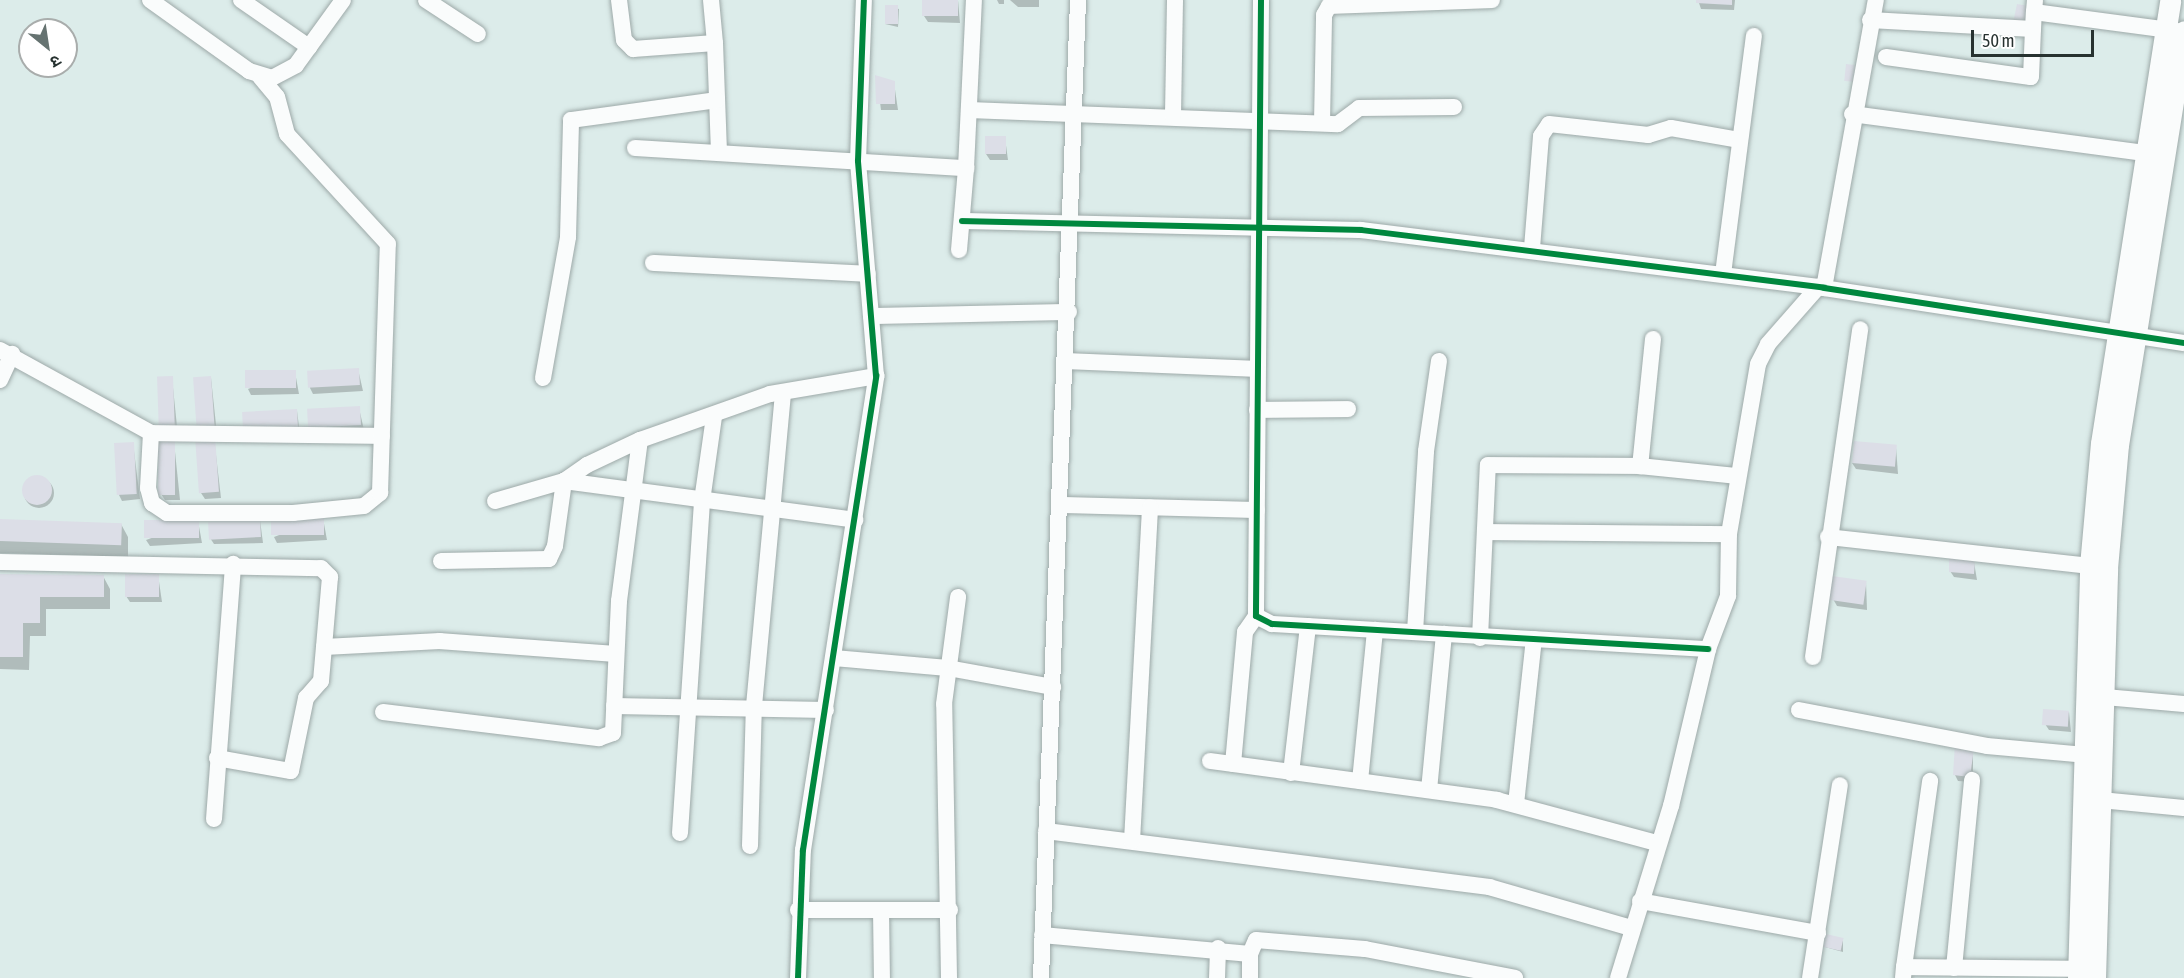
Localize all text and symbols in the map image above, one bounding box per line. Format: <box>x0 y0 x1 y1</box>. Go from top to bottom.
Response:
north arrow <box>18 18 78 78</box>
scale bar <box>1974 18 2097 56</box>
text: 50 m <box>1982 30 2014 51</box>
text: उ <box>47 52 65 72</box>

